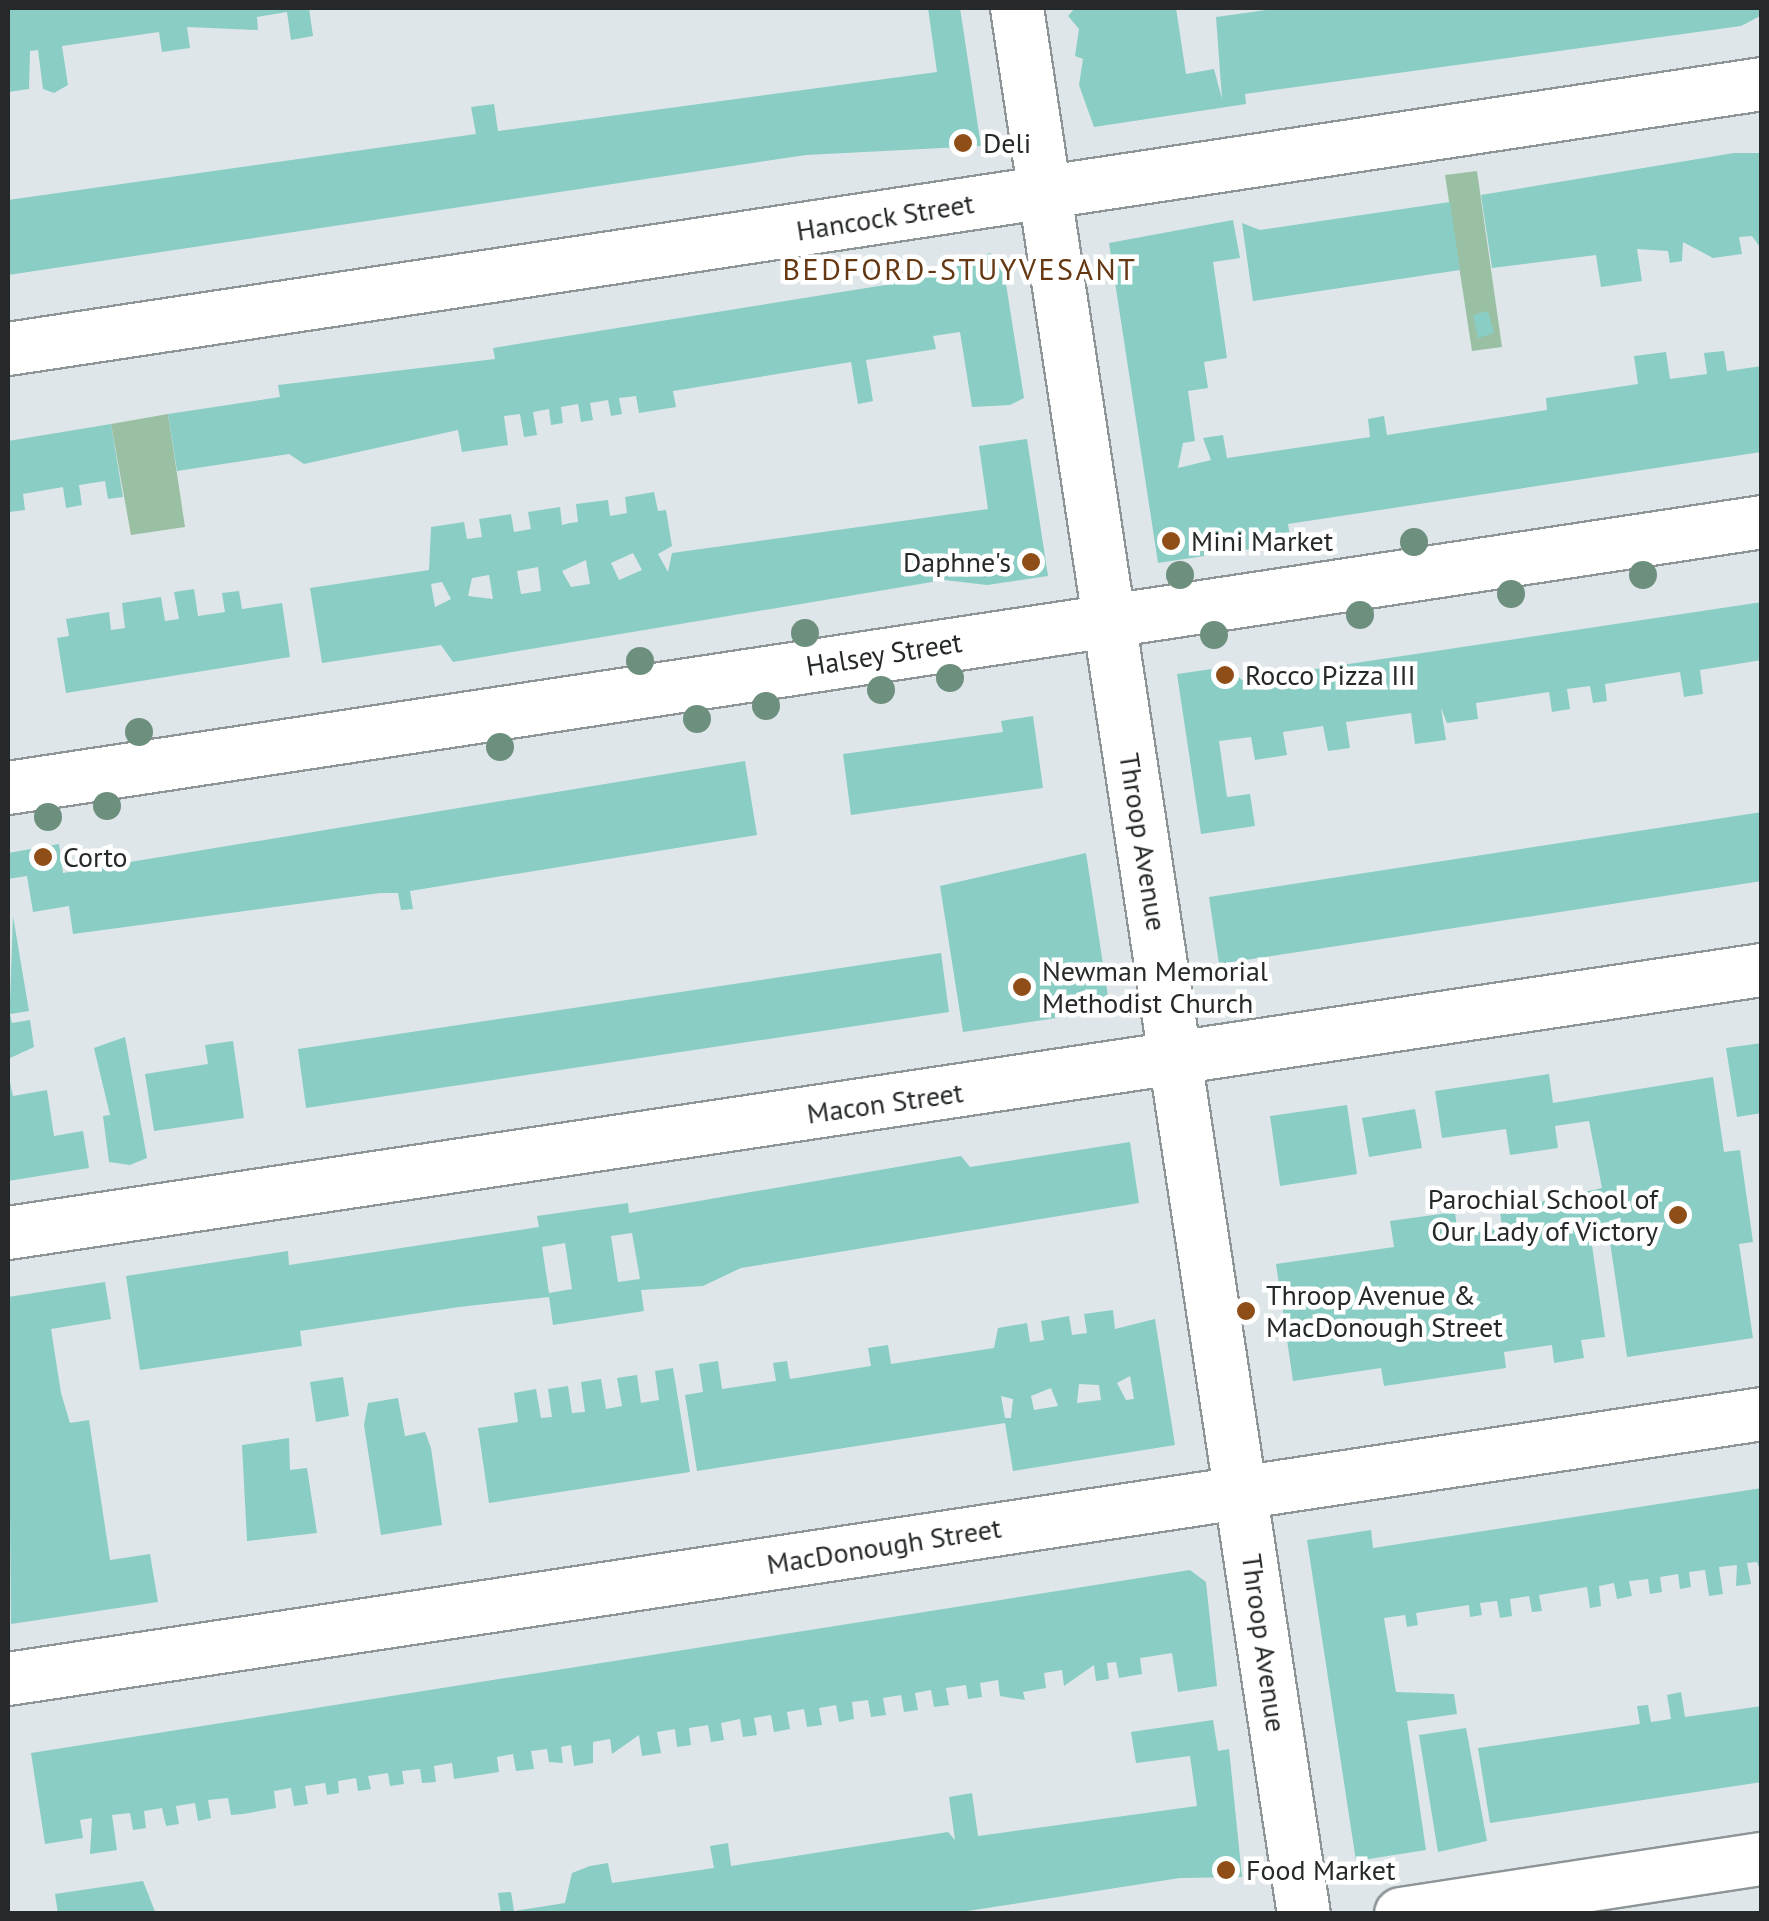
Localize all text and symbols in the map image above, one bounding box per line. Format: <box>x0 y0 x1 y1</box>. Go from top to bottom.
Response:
place label: Deli <box>983 126 1031 160</box>
marker: Deli <box>952 132 974 154</box>
street label: Hancock Street <box>793 186 977 248</box>
district label: BEDFORD-STUYVESANT <box>783 251 1137 287</box>
place label: Mini Market <box>1191 524 1333 558</box>
marker: Mini Market <box>1160 530 1182 552</box>
place label: Daphne's <box>903 545 1011 579</box>
marker: Daphne's <box>1020 551 1042 573</box>
street label: Halsey Street <box>803 625 965 683</box>
place label: Rocco Pizza III <box>1245 658 1416 692</box>
marker: Rocco Pizza III <box>1214 664 1236 686</box>
street label: Throop Avenue <box>1112 750 1174 934</box>
place label: Corto <box>63 840 128 874</box>
marker: Corto <box>32 846 54 868</box>
place label: Newman Memorial Methodist Church <box>1042 954 1268 1020</box>
marker: Newman Memorial Methodist Church <box>1011 976 1033 998</box>
street label: Macon Street <box>805 1075 965 1131</box>
place label: Parochial School of Our Lady of Victory <box>1428 1182 1658 1248</box>
marker: Parochial School of Our Lady of Victory <box>1667 1204 1689 1226</box>
place label: Throop Avenue & MacDonough Street <box>1266 1278 1503 1344</box>
marker: Throop Avenue & MacDonough Street <box>1235 1300 1257 1322</box>
street label: MacDonough Street <box>764 1511 1004 1581</box>
street label: Throop Avenue <box>1235 1551 1293 1735</box>
place label: Food Market <box>1246 1853 1395 1887</box>
marker: Food Market <box>1215 1859 1237 1881</box>

